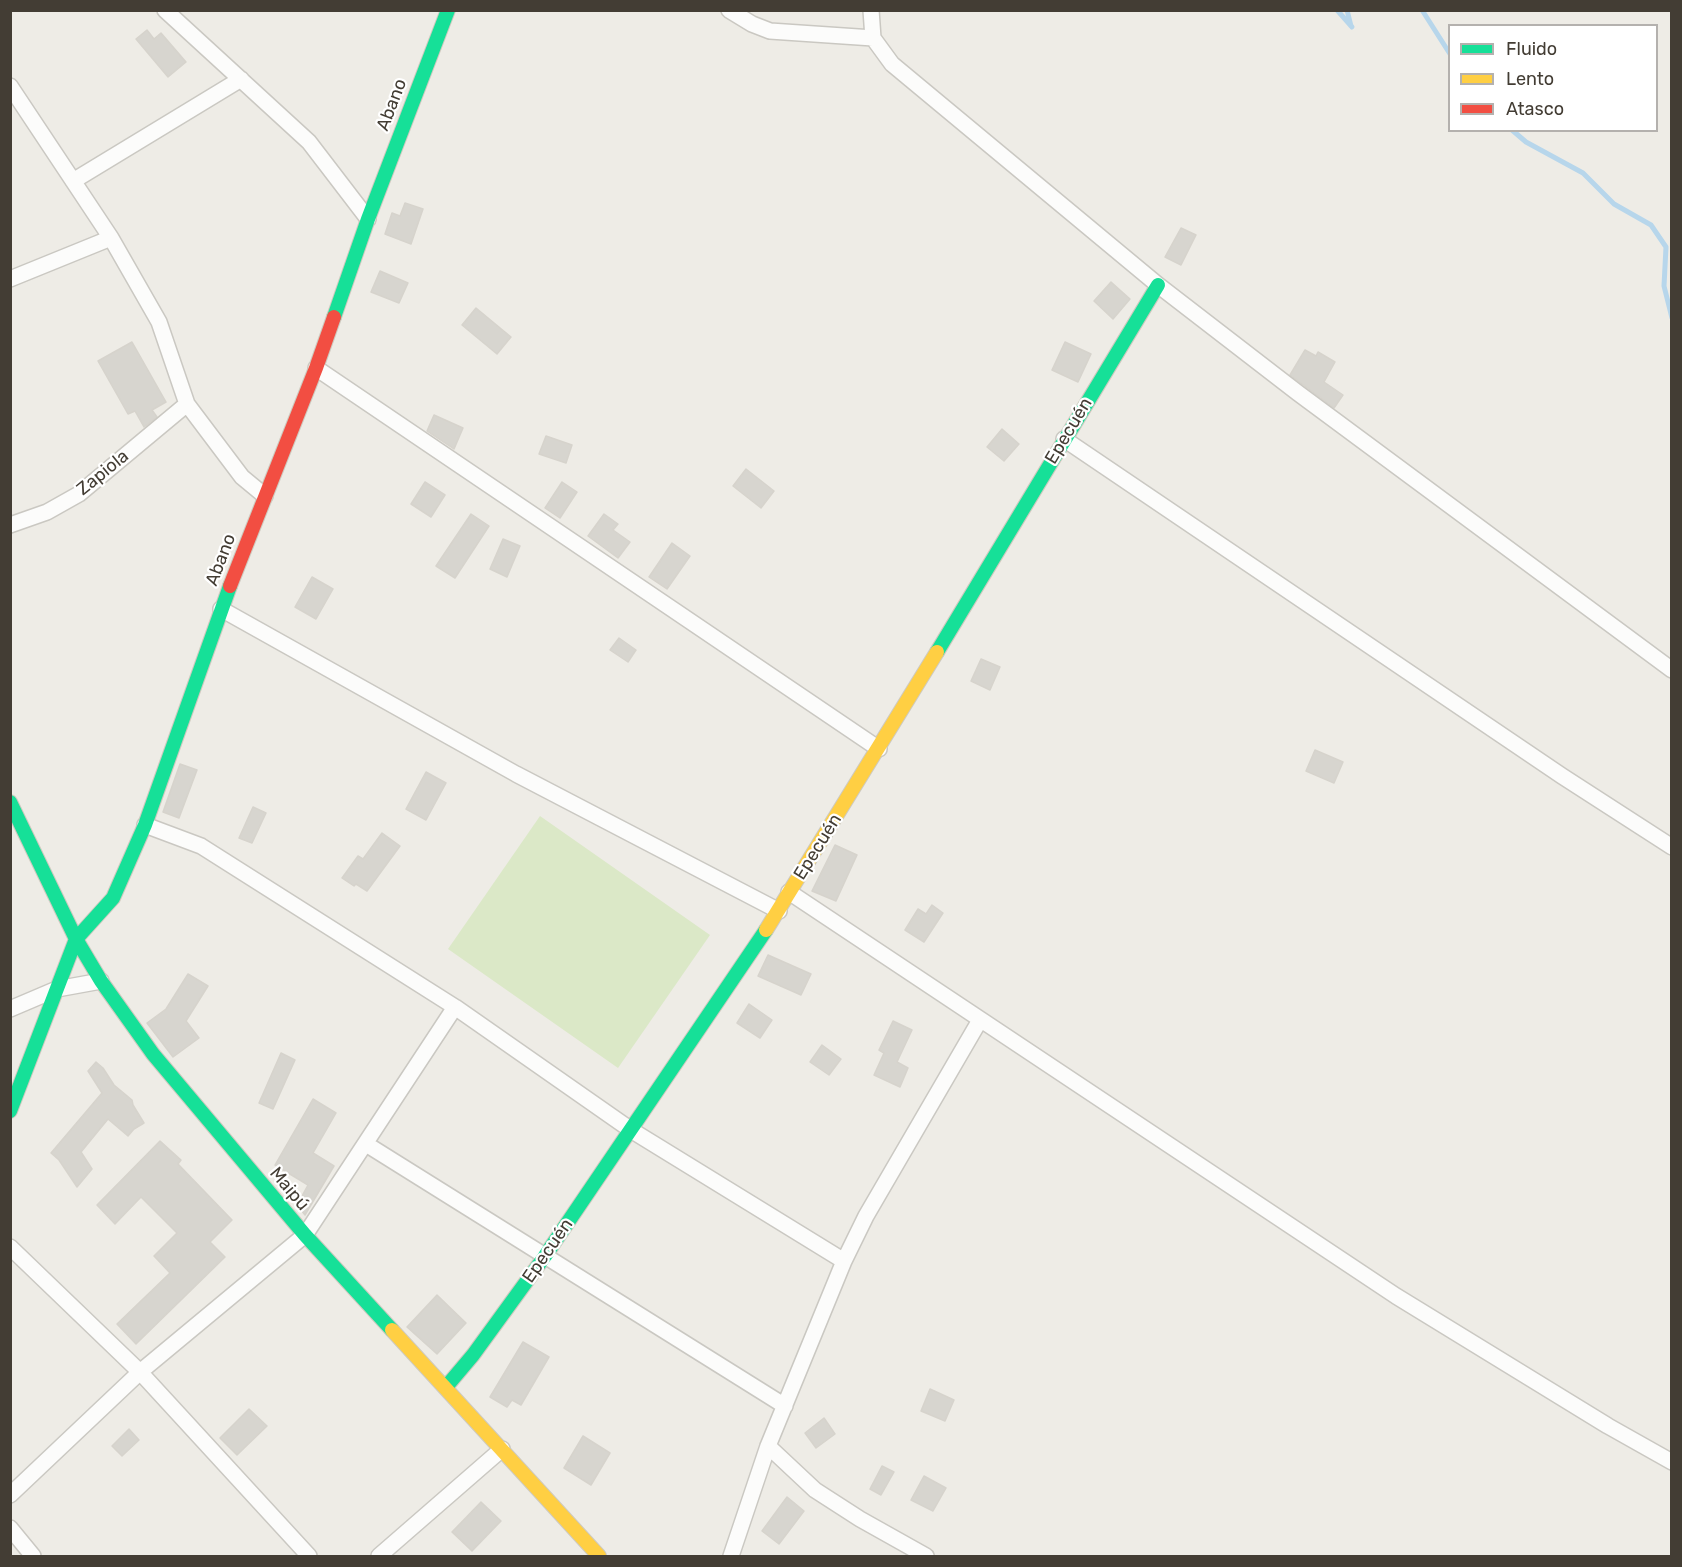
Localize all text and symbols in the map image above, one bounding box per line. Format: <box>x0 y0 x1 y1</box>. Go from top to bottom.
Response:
legend <box>1448 24 1658 132</box>
text: Fluido <box>1506 38 1557 60</box>
text: Lento <box>1506 68 1554 90</box>
street label: Abano <box>372 76 412 134</box>
text: Atasco <box>1506 98 1564 120</box>
street label: Epecuén <box>1041 394 1097 468</box>
street label: Zapiola <box>73 446 133 500</box>
street label: Abano <box>201 531 241 589</box>
street label: Epecuén <box>789 810 847 884</box>
street label: Maipú <box>265 1163 313 1215</box>
street label: Epecuén <box>518 1215 578 1287</box>

